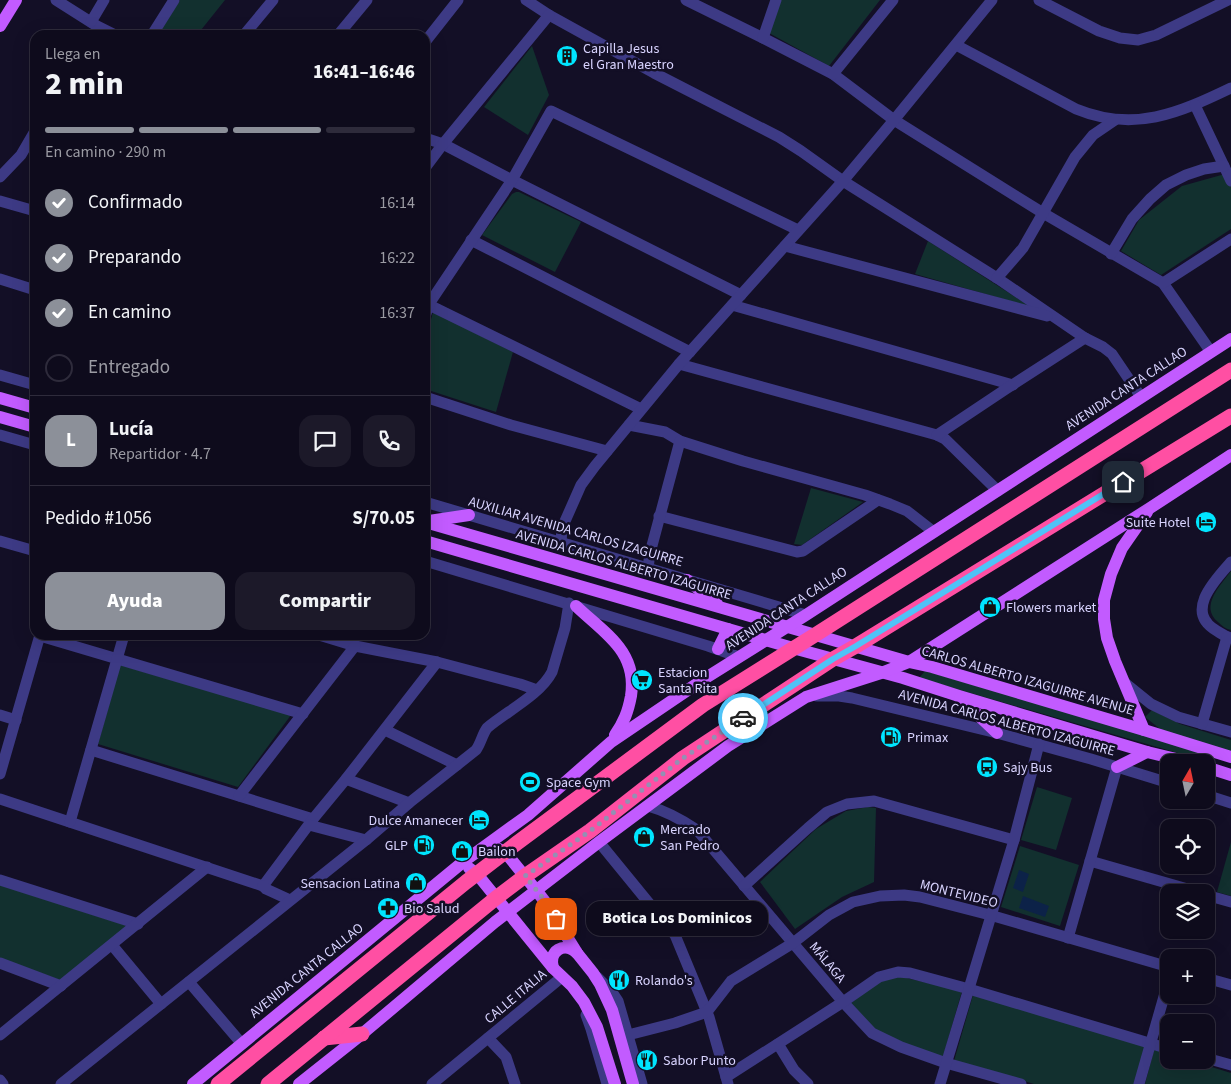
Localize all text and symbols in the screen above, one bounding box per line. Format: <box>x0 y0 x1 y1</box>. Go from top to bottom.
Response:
place label: Capilla Jesus el Gran Maestro <box>583 39 674 75</box>
text: Llega en <box>45 43 100 65</box>
building icon: Capilla Jesus el Gran Maestro <box>555 44 579 68</box>
text: 16:41–16:46 <box>313 59 415 86</box>
text: 2 min <box>45 61 124 107</box>
text: En camino · 290 m <box>45 141 166 163</box>
icon: check <box>45 189 73 217</box>
text: Confirmado <box>88 189 183 216</box>
text: 16:14 <box>379 192 415 214</box>
icon: check <box>45 244 73 272</box>
text: Preparando <box>88 244 181 271</box>
text: 16:22 <box>379 247 415 269</box>
icon: check <box>45 299 73 327</box>
text: En camino <box>88 299 171 326</box>
text: 16:37 <box>379 302 415 324</box>
street label: AVENIDA CANTA CALLAO <box>1062 342 1191 436</box>
text: Entregado <box>88 354 170 381</box>
button: chat <box>299 415 351 467</box>
button: phone <box>363 415 415 467</box>
text: Lucía <box>109 416 154 443</box>
text: L <box>66 427 76 454</box>
text: Repartidor · 4.7 <box>109 443 211 465</box>
pin <box>1102 461 1144 503</box>
icon: home <box>1109 468 1137 496</box>
street label: AUXILIAR AVENIDA CARLOS IZAGUIRRE <box>466 492 685 572</box>
text: Pedido #1056 <box>45 505 152 532</box>
text: S/70.05 <box>352 505 415 532</box>
hotel icon: Suite Hotel <box>1194 510 1218 534</box>
place label: Suite Hotel <box>1126 513 1190 533</box>
street label: AVENIDA CARLOS ALBERTO IZAGUIRRE <box>514 525 734 605</box>
street label: AVENIDA CANTA CALLAO <box>722 562 851 656</box>
button: Ayuda <box>45 572 225 630</box>
button: Compartir <box>235 572 415 630</box>
shop icon: Flowers market <box>978 595 1002 619</box>
place label: Flowers market <box>1006 598 1096 618</box>
street label: CARLOS ALBERTO IZAGUIRRE AVENUE <box>919 641 1136 721</box>
place label: Estacion Santa Rita <box>658 663 717 699</box>
supermarket icon: Estacion Santa Rita <box>630 668 654 692</box>
street label: AVENIDA CARLOS ALBERTO IZAGUIRRE <box>896 684 1117 762</box>
courier <box>718 693 768 743</box>
icon: car <box>729 704 757 732</box>
fuel station icon: Primax <box>879 725 903 749</box>
place label: Primax <box>907 728 949 748</box>
north arrow <box>1160 754 1215 809</box>
map controls <box>1160 754 1215 1069</box>
bus stop icon: Sajy Bus <box>975 755 999 779</box>
place label: Sajy Bus <box>1003 758 1052 778</box>
sports icon: Space Gym <box>518 770 542 794</box>
place label: Space Gym <box>546 773 611 793</box>
hotel icon: Dulce Amanecer <box>467 808 491 832</box>
place label: Dulce Amanecer <box>369 811 463 831</box>
button: locate <box>1160 819 1215 874</box>
place label: Mercado San Pedro <box>660 820 720 856</box>
shop icon: Mercado San Pedro <box>632 825 656 849</box>
fuel station icon: GLP <box>412 833 436 857</box>
place label: GLP <box>385 836 408 856</box>
shop icon: Bailon <box>450 839 474 863</box>
place label: Bailon <box>478 842 516 862</box>
shop icon: Sensacion Latina <box>404 871 428 895</box>
place label: Sensacion Latina <box>301 874 400 894</box>
street label: MONTEVIDEO <box>918 875 1000 913</box>
button: layers <box>1160 884 1215 939</box>
pharmacy icon: Bio Salud <box>376 896 400 920</box>
pin <box>535 898 577 940</box>
place label: Bio Salud <box>404 899 460 919</box>
callout: Botica Los Dominicos <box>586 902 768 936</box>
icon: bag <box>542 905 570 933</box>
text: Botica Los Dominicos <box>602 907 752 929</box>
street label: AVENIDA CANTA CALLAO <box>245 918 368 1023</box>
street label: MÁLAGA <box>804 938 851 988</box>
button: + <box>1160 949 1215 1004</box>
street label: CALLE ITALIA <box>480 965 551 1029</box>
restaurant icon: Rolando's <box>607 968 631 992</box>
place label: Rolando's <box>635 971 693 991</box>
button: − <box>1160 1014 1215 1069</box>
restaurant icon: Sabor Punto <box>635 1048 659 1072</box>
place label: Sabor Punto <box>663 1051 736 1071</box>

